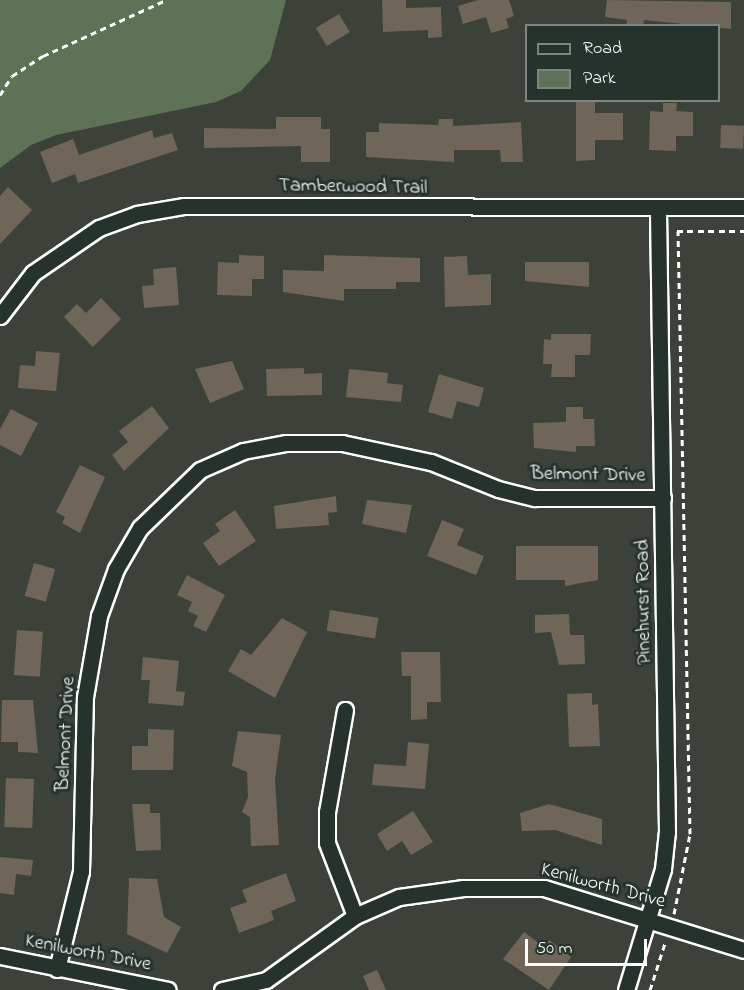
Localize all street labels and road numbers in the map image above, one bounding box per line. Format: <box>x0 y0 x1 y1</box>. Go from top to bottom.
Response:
street label: Tamberwood Trail <box>278 174 428 200</box>
street label: Belmont Drive <box>530 462 646 488</box>
street label: Pinehurst Road <box>631 539 657 665</box>
street label: Belmont Drive <box>51 676 81 792</box>
street label: Kenilworth Drive <box>538 858 668 914</box>
street label: Kenilworth Drive <box>23 929 153 977</box>

